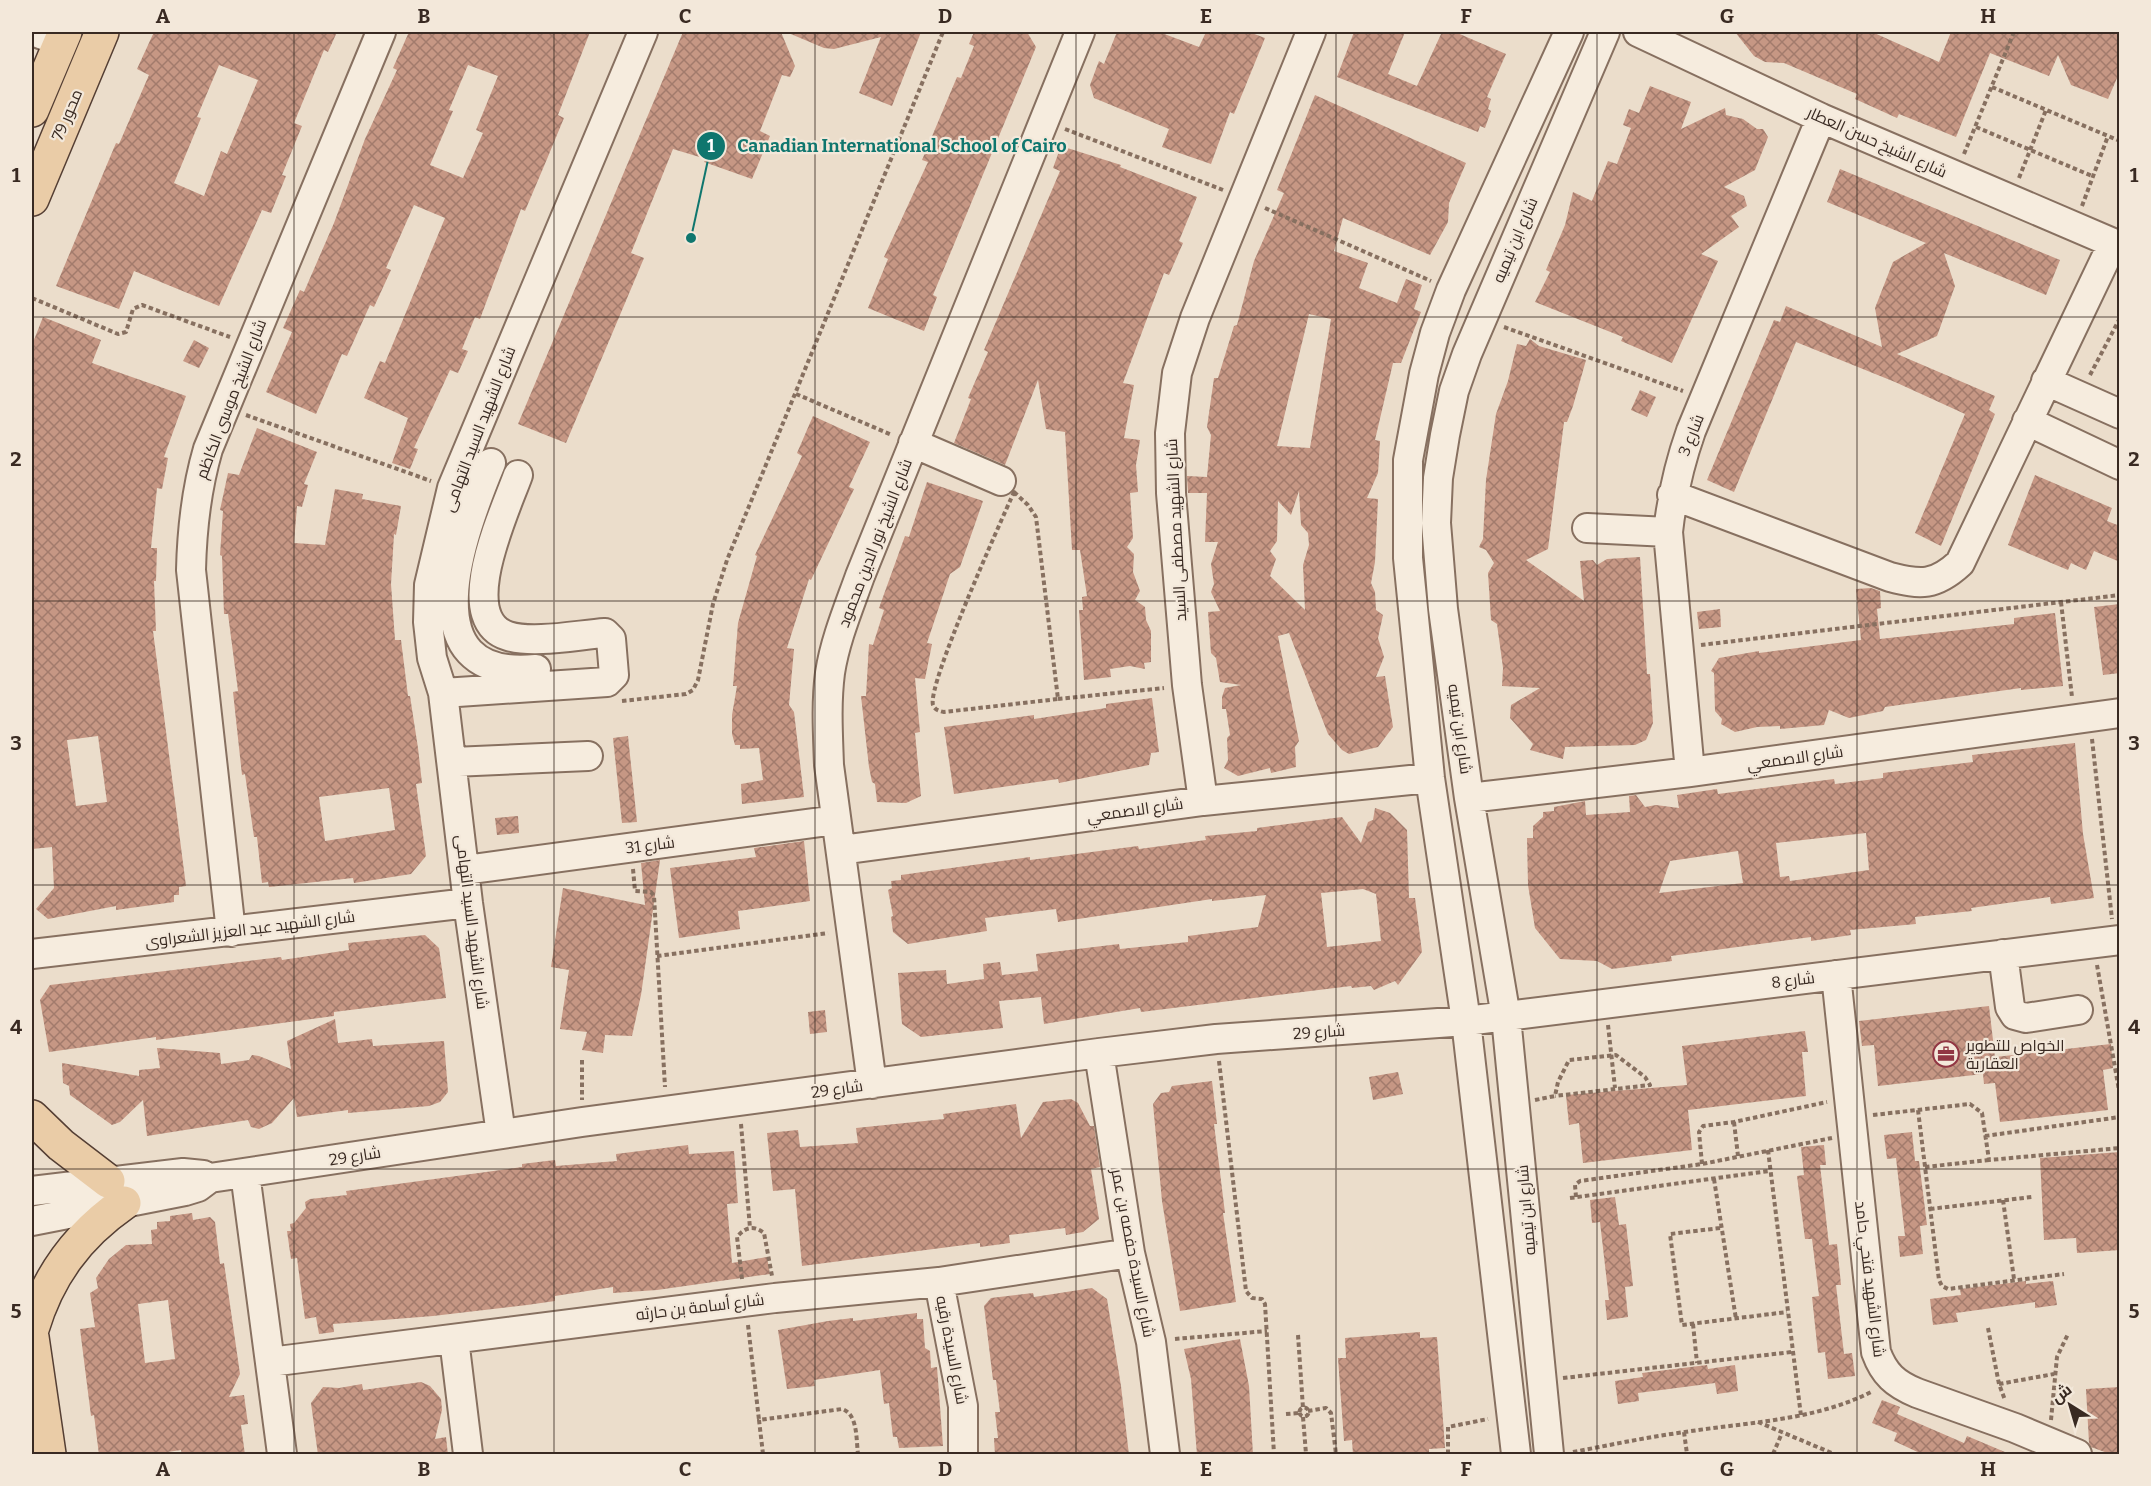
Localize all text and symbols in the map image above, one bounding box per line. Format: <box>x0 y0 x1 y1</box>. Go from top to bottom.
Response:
text: A <box>156 4 171 28</box>
text: B <box>418 4 431 28</box>
text: C <box>679 4 691 28</box>
text: D <box>938 4 952 28</box>
text: E <box>1200 4 1212 28</box>
text: F <box>1460 4 1472 28</box>
text: G <box>1720 4 1734 28</box>
text: H <box>1980 4 1996 28</box>
street label: محور 79 <box>48 87 86 143</box>
street label: شارع الشيخ حسن العطار <box>1802 102 1950 183</box>
callout: Canadian International School of Cairo <box>696 128 1079 164</box>
text: 1 <box>707 135 715 157</box>
text: Canadian International School of Cairo <box>737 135 1067 157</box>
text: 1 <box>12 163 21 187</box>
text: 1 <box>2130 163 2139 187</box>
street label: شارع ابن تيميه <box>1488 194 1543 286</box>
street label: شارع الشيخ موسى الكاظم <box>192 316 272 482</box>
street label: شارع الشهيد السيد التهامى <box>439 344 521 515</box>
street label: شارع 3 <box>1674 411 1710 459</box>
street label: شارع الشهيد مصطفى السيد <box>1162 438 1192 622</box>
text: 2 <box>10 447 22 471</box>
text: 2 <box>2128 447 2140 471</box>
street label: شارع الشيخ نور الدين محمود <box>834 456 918 631</box>
street label: شارع ابن تيميه <box>1442 683 1476 776</box>
text: 3 <box>10 731 22 755</box>
text: 3 <box>2128 731 2140 755</box>
street label: شارع الاصمعي <box>1746 742 1845 778</box>
street label: شارع الاصمعي <box>1086 794 1185 830</box>
street label: شارع 31 <box>624 833 676 859</box>
street label: شارع الشهيد السيد التهامى <box>450 834 492 1011</box>
street label: شارع الشهيد عبد العزيز الشعراوى <box>144 907 356 953</box>
street label: شارع 8 <box>1770 968 1816 994</box>
text: 4 <box>10 1015 22 1039</box>
text: 4 <box>2128 1015 2140 1039</box>
street label: شارع 29 <box>1292 1021 1346 1045</box>
place label: الخواص للتطوير العقارية <box>1965 1036 2064 1073</box>
office icon: الخواص للتطوير العقارية <box>1931 1039 1961 1069</box>
street label: شارع 29 <box>810 1076 864 1104</box>
street label: شارع 29 <box>328 1143 383 1171</box>
street label: شارع ابن تيميه <box>1513 1164 1541 1256</box>
street label: شارع السيدة حفصه بن عمر <box>1105 1166 1159 1339</box>
street label: شارع الشهيد فتحي حامد <box>1847 1200 1889 1359</box>
street label: شارع أسامة بن حارثه <box>635 1290 765 1326</box>
street label: شارع السيدة رقيه <box>930 1294 972 1406</box>
text: 5 <box>11 1299 22 1323</box>
text: 5 <box>2129 1299 2140 1323</box>
north arrow <box>2040 1375 2100 1435</box>
text: ش <box>2047 1380 2075 1407</box>
text: A <box>156 1457 171 1481</box>
text: B <box>418 1457 431 1481</box>
text: C <box>679 1457 691 1481</box>
text: D <box>938 1457 952 1481</box>
text: E <box>1200 1457 1212 1481</box>
text: F <box>1460 1457 1472 1481</box>
text: G <box>1720 1457 1734 1481</box>
text: H <box>1980 1457 1996 1481</box>

